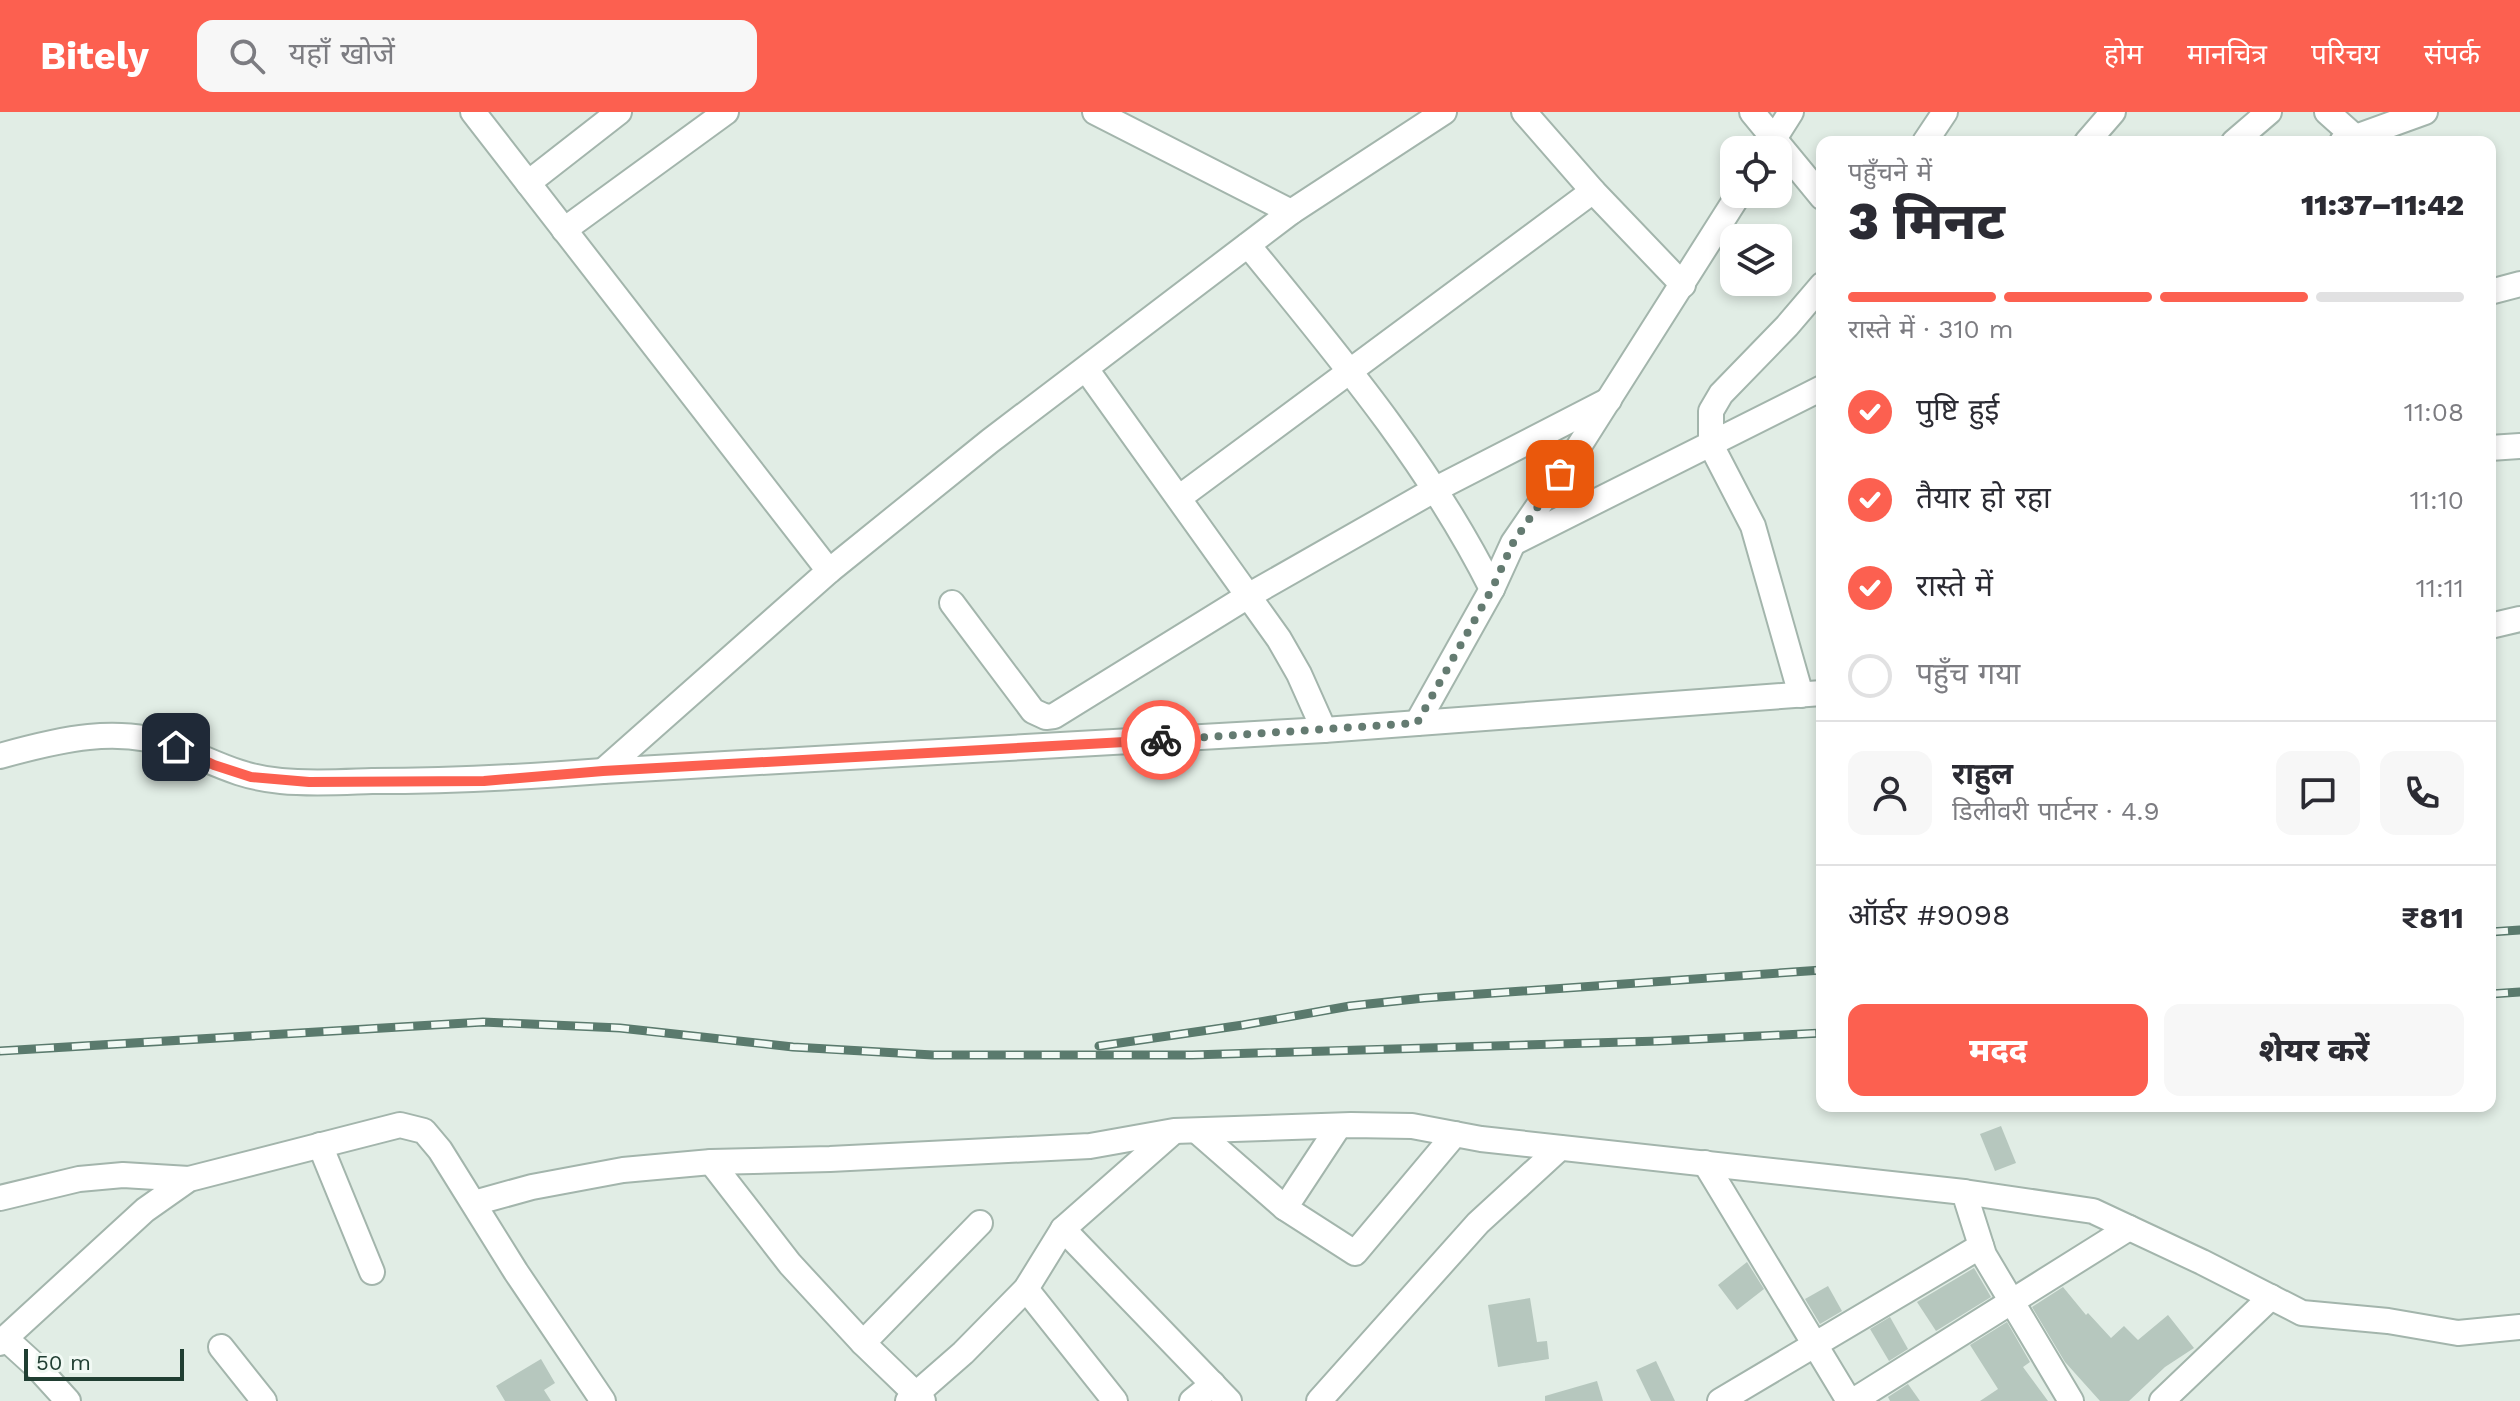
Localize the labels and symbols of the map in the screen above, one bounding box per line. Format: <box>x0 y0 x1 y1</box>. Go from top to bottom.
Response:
pin <box>1526 440 1594 508</box>
courier <box>1121 700 1201 780</box>
pin <box>142 713 210 781</box>
scale bar <box>24 1345 184 1381</box>

